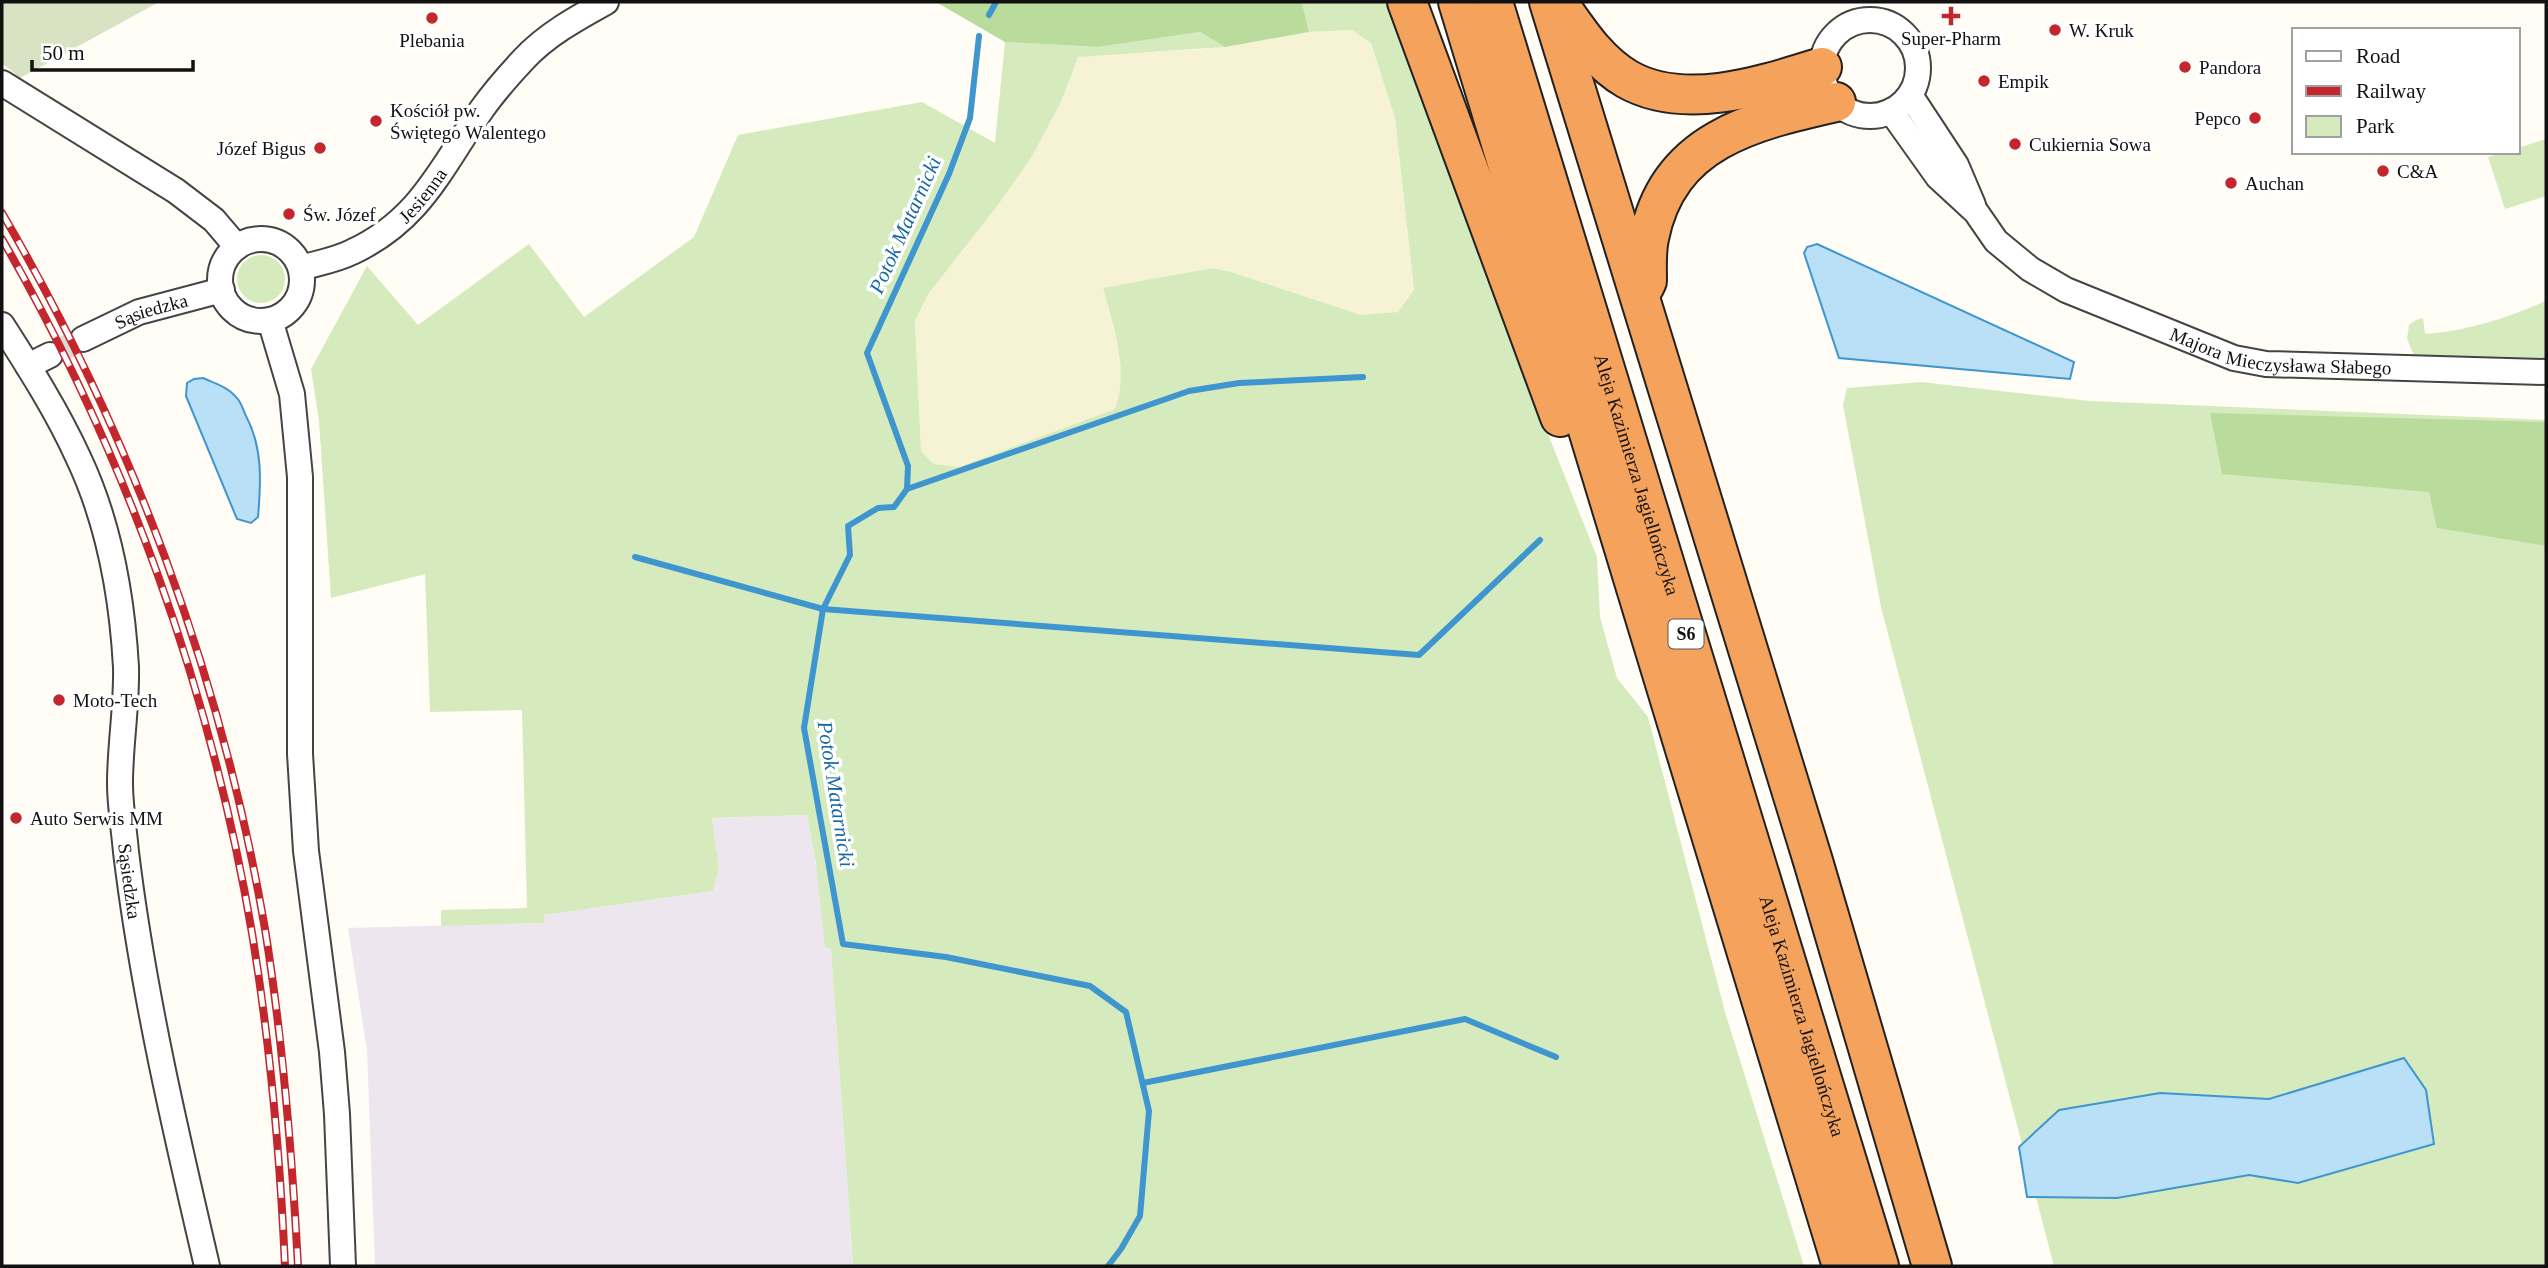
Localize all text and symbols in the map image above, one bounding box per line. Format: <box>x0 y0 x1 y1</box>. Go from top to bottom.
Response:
marker: Super-Pharm <box>1943 8 1959 24</box>
marker: Plebania <box>424 10 440 26</box>
place label: W. Kruk <box>2069 20 2134 41</box>
marker: W. Kruk <box>2047 22 2063 38</box>
scale bar <box>32 28 192 72</box>
place label: Super-Pharm <box>1901 28 2001 49</box>
legend <box>2292 28 2520 154</box>
place label: Plebania <box>399 30 465 51</box>
text: 50 m <box>42 41 85 65</box>
text: Road <box>2356 44 2401 68</box>
place label: Pandora <box>2199 57 2262 78</box>
marker: Pandora <box>2177 59 2193 75</box>
place label: Empik <box>1998 71 2049 92</box>
marker: Empik <box>1976 73 1992 89</box>
text: Railway <box>2356 79 2426 103</box>
place label: Kościół pw. Świętego Walentego <box>390 100 546 143</box>
place label: Pepco <box>2195 108 2241 129</box>
marker: Pepco <box>2247 110 2263 126</box>
marker: Kościół pw. Świętego Walentego <box>368 113 384 129</box>
text: Park <box>2356 114 2395 138</box>
place label: Cukiernia Sowa <box>2029 134 2151 155</box>
marker: Cukiernia Sowa <box>2007 136 2023 152</box>
place label: Józef Bigus <box>217 138 306 159</box>
marker: Józef Bigus <box>312 140 328 156</box>
water label: Potok Matarnicki <box>864 153 946 298</box>
place label: C&A <box>2397 161 2438 182</box>
marker: C&A <box>2375 163 2391 179</box>
street label: Jesienna <box>394 164 451 227</box>
place label: Auchan <box>2245 173 2305 194</box>
marker: Auchan <box>2223 175 2239 191</box>
place label: Św. Józef <box>303 204 376 225</box>
marker: Św. Józef <box>281 206 297 222</box>
street label: Sąsiedzka <box>111 289 191 333</box>
street label: Majora Mieczysława Słabego <box>2167 323 2392 379</box>
street label: Aleja Kazimierza Jagiellończyka <box>1590 351 1684 598</box>
road number: S6 <box>1668 620 1704 648</box>
place label: Moto-Tech <box>73 690 158 711</box>
marker: Moto-Tech <box>51 692 67 708</box>
water label: Potok Matarnicki <box>812 718 859 869</box>
place label: Auto Serwis MM <box>30 808 163 829</box>
marker: Auto Serwis MM <box>8 810 24 826</box>
street label: Sąsiedzka <box>114 842 145 921</box>
street label: Aleja Kazimierza Jagiellończyka <box>1755 893 1849 1140</box>

